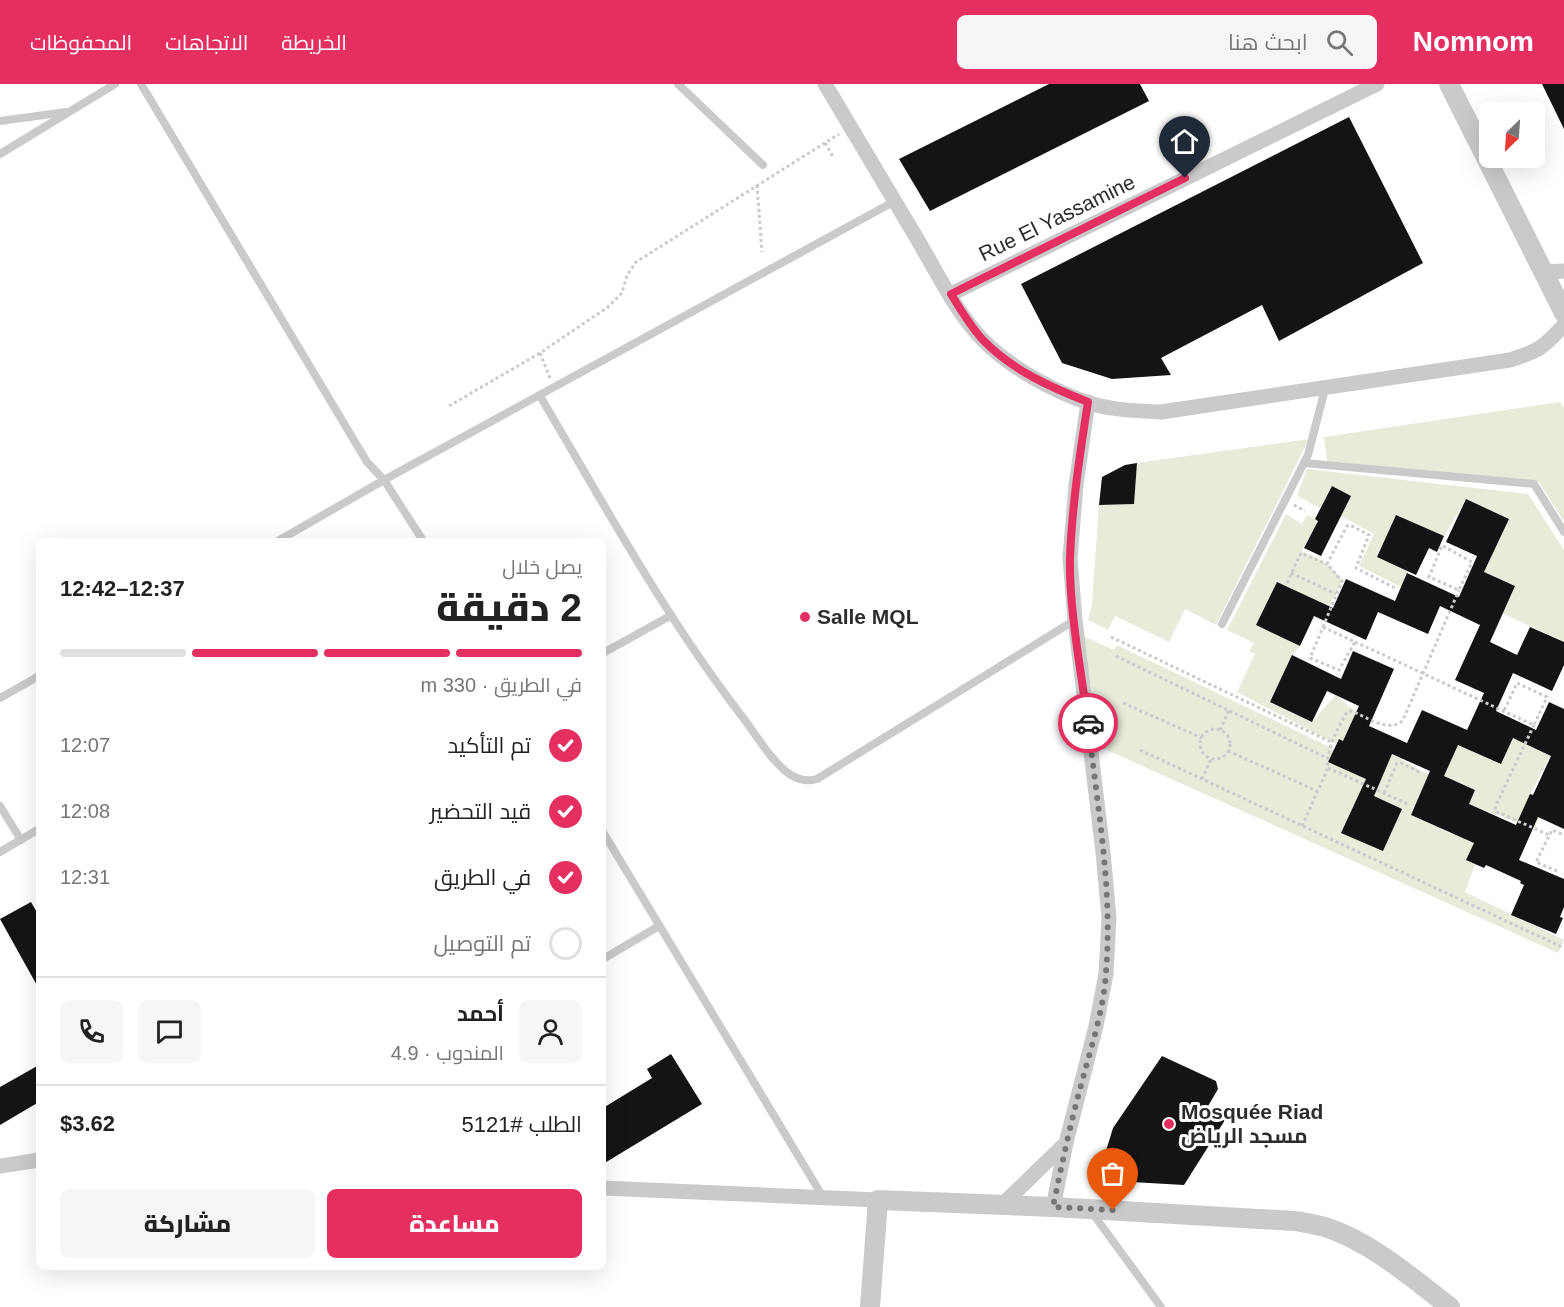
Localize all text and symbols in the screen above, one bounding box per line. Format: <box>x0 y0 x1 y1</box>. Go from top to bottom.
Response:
search box <box>957 15 1377 69</box>
icon: search <box>1323 26 1356 59</box>
text: Nomnom <box>1413 26 1534 57</box>
text: ابحث هنا <box>1228 30 1308 55</box>
text: المحفوظات <box>30 31 132 54</box>
text: الاتجاهات <box>165 31 248 54</box>
text: الخريطة <box>281 31 347 54</box>
north arrow <box>1479 102 1545 168</box>
map controls <box>1479 102 1545 168</box>
pin <box>1159 116 1210 178</box>
icon: home <box>1168 125 1201 158</box>
street label: Rue El Yassamine <box>975 170 1139 265</box>
text: يصل خلال <box>502 556 582 578</box>
text: 12:37–12:42 <box>60 576 185 601</box>
text: 2 دقيقة <box>436 586 582 629</box>
place label: Salle MQL <box>817 605 919 628</box>
marker: Salle MQL <box>798 610 812 624</box>
text: في الطريق · 330 m <box>421 674 582 696</box>
courier <box>1058 693 1118 753</box>
icon: car <box>1072 707 1105 740</box>
icon: check <box>549 729 582 762</box>
text: تم التأكيد <box>448 733 531 758</box>
text: 12:07 <box>60 734 110 756</box>
icon: check <box>549 795 582 828</box>
text: قيد التحضير <box>430 799 531 824</box>
text: 12:08 <box>60 800 110 822</box>
icon: check <box>549 861 582 894</box>
text: في الطريق <box>434 865 531 890</box>
text: 12:31 <box>60 866 110 888</box>
text: تم التوصيل <box>433 931 531 956</box>
button: phone <box>60 1000 123 1063</box>
button: chat <box>138 1000 201 1063</box>
button: person <box>519 1000 582 1063</box>
text: أحمد <box>457 1001 504 1026</box>
text: المندوب · 4.9 <box>391 1042 504 1064</box>
place label: Mosquée Riad مسجد الرياض <box>1181 1100 1323 1148</box>
text: $3.62 <box>60 1111 115 1136</box>
text: الطلب #5121 <box>462 1112 582 1137</box>
marker: Mosquée Riad مسجد الرياض <box>1162 1117 1176 1131</box>
pin <box>1087 1148 1138 1210</box>
icon: bag <box>1096 1157 1129 1190</box>
button: مشاركة <box>60 1189 315 1258</box>
button: مساعدة <box>327 1189 582 1258</box>

